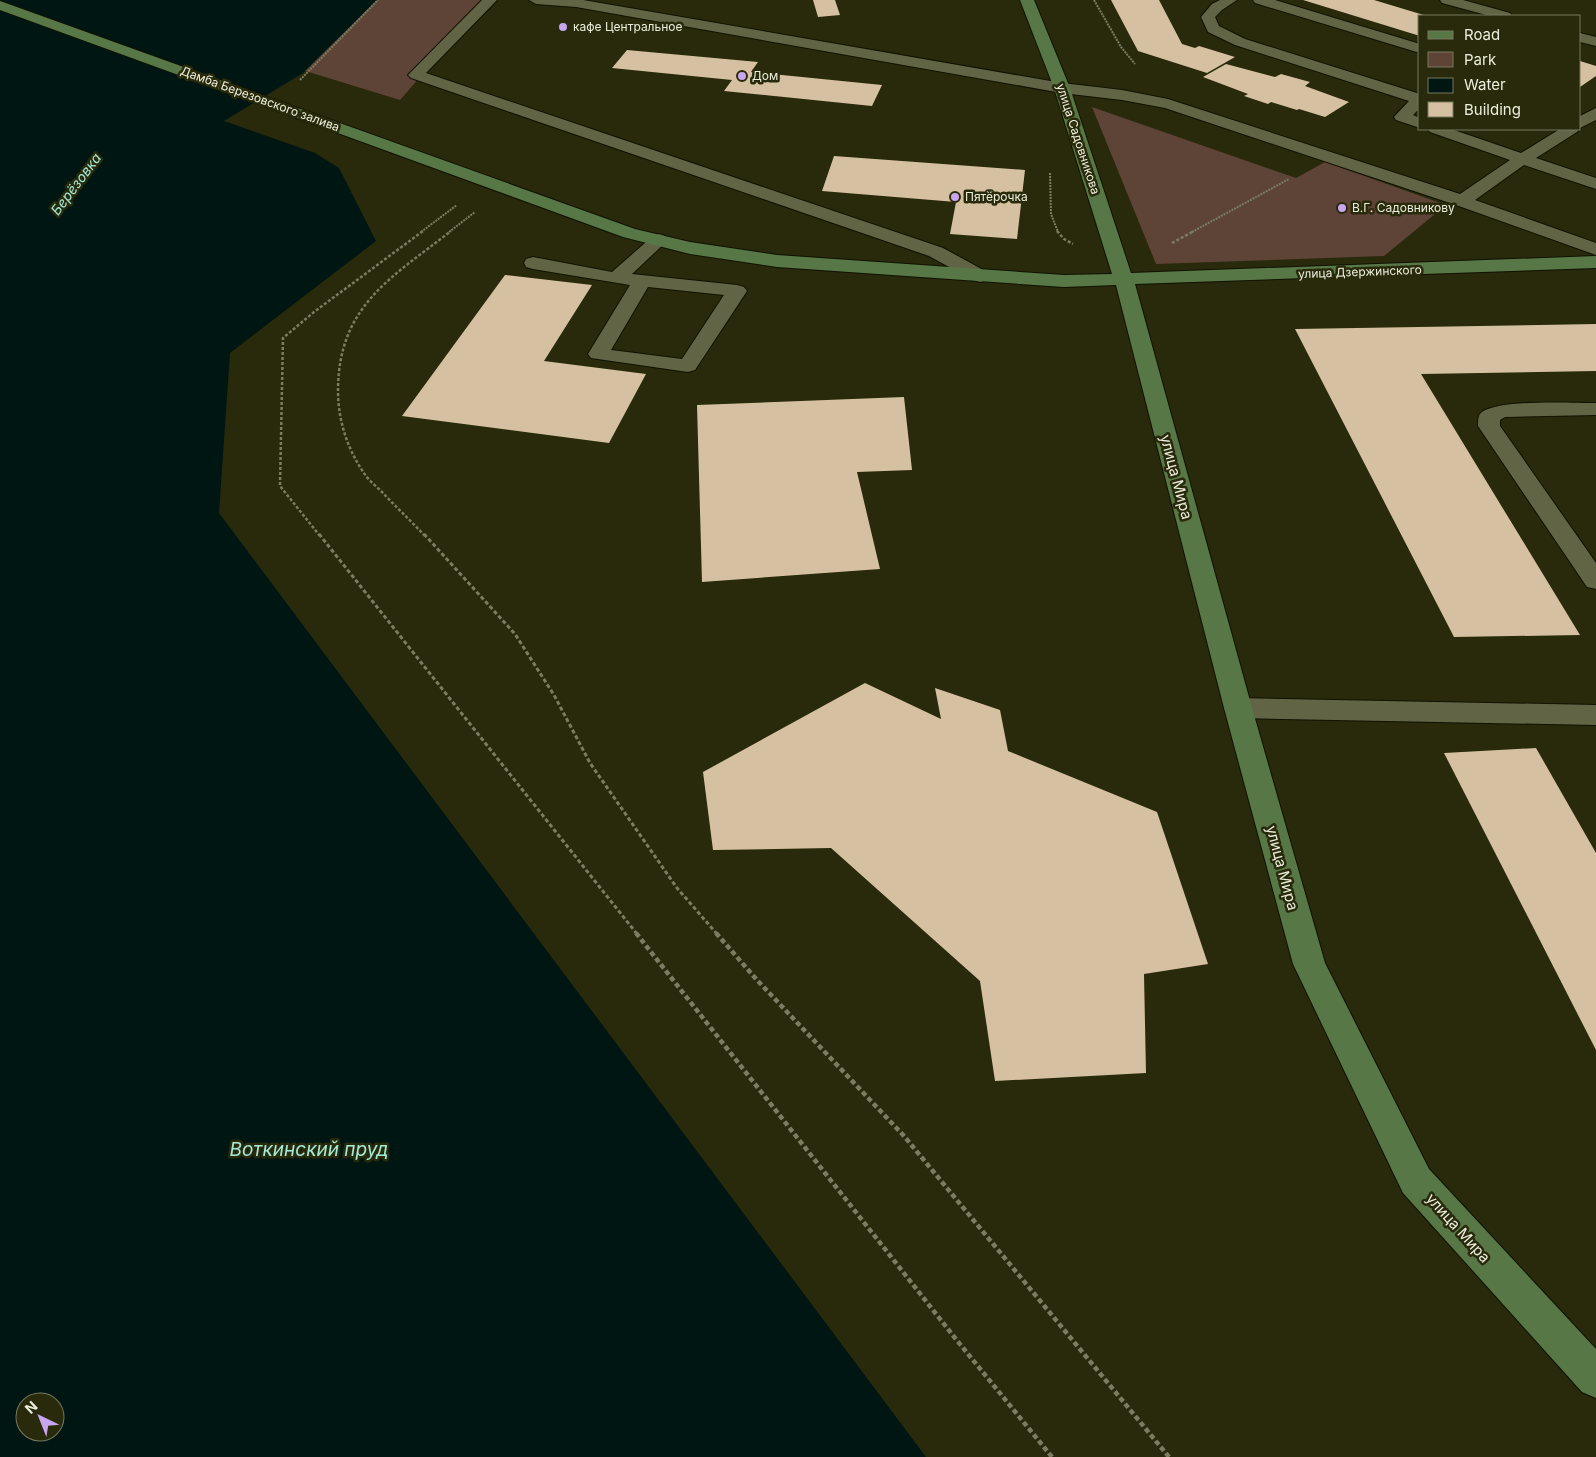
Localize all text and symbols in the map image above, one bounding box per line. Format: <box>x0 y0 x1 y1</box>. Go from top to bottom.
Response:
legend <box>1418 15 1581 130</box>
place label: кафе Центральное <box>573 19 683 34</box>
marker: кафе Центральное <box>557 21 569 33</box>
text: Road <box>1464 25 1500 44</box>
text: Park <box>1464 50 1497 69</box>
street label: Дамба Березовского залива <box>179 63 342 134</box>
place label: Дом <box>752 68 778 83</box>
marker: Дом <box>736 70 748 82</box>
text: Water <box>1464 75 1506 94</box>
street label: улица Садовникова <box>1053 82 1103 196</box>
text: Building <box>1464 100 1521 119</box>
water label: Берёзовка <box>47 149 105 218</box>
place label: Пятёрочка <box>965 189 1028 204</box>
marker: Пятёрочка <box>949 191 961 203</box>
place label: В.Г. Садовникову <box>1352 200 1455 215</box>
marker: В.Г. Садовникову <box>1336 202 1348 214</box>
street label: улица Дзержинского <box>1298 262 1422 281</box>
street label: улица Мира <box>1156 432 1197 521</box>
street label: улица Мира <box>1262 823 1303 912</box>
water label: Воткинский пруд <box>229 1138 389 1161</box>
street label: улица Мира <box>1422 1189 1495 1266</box>
north arrow <box>15 1392 65 1442</box>
text: N <box>21 1397 40 1417</box>

